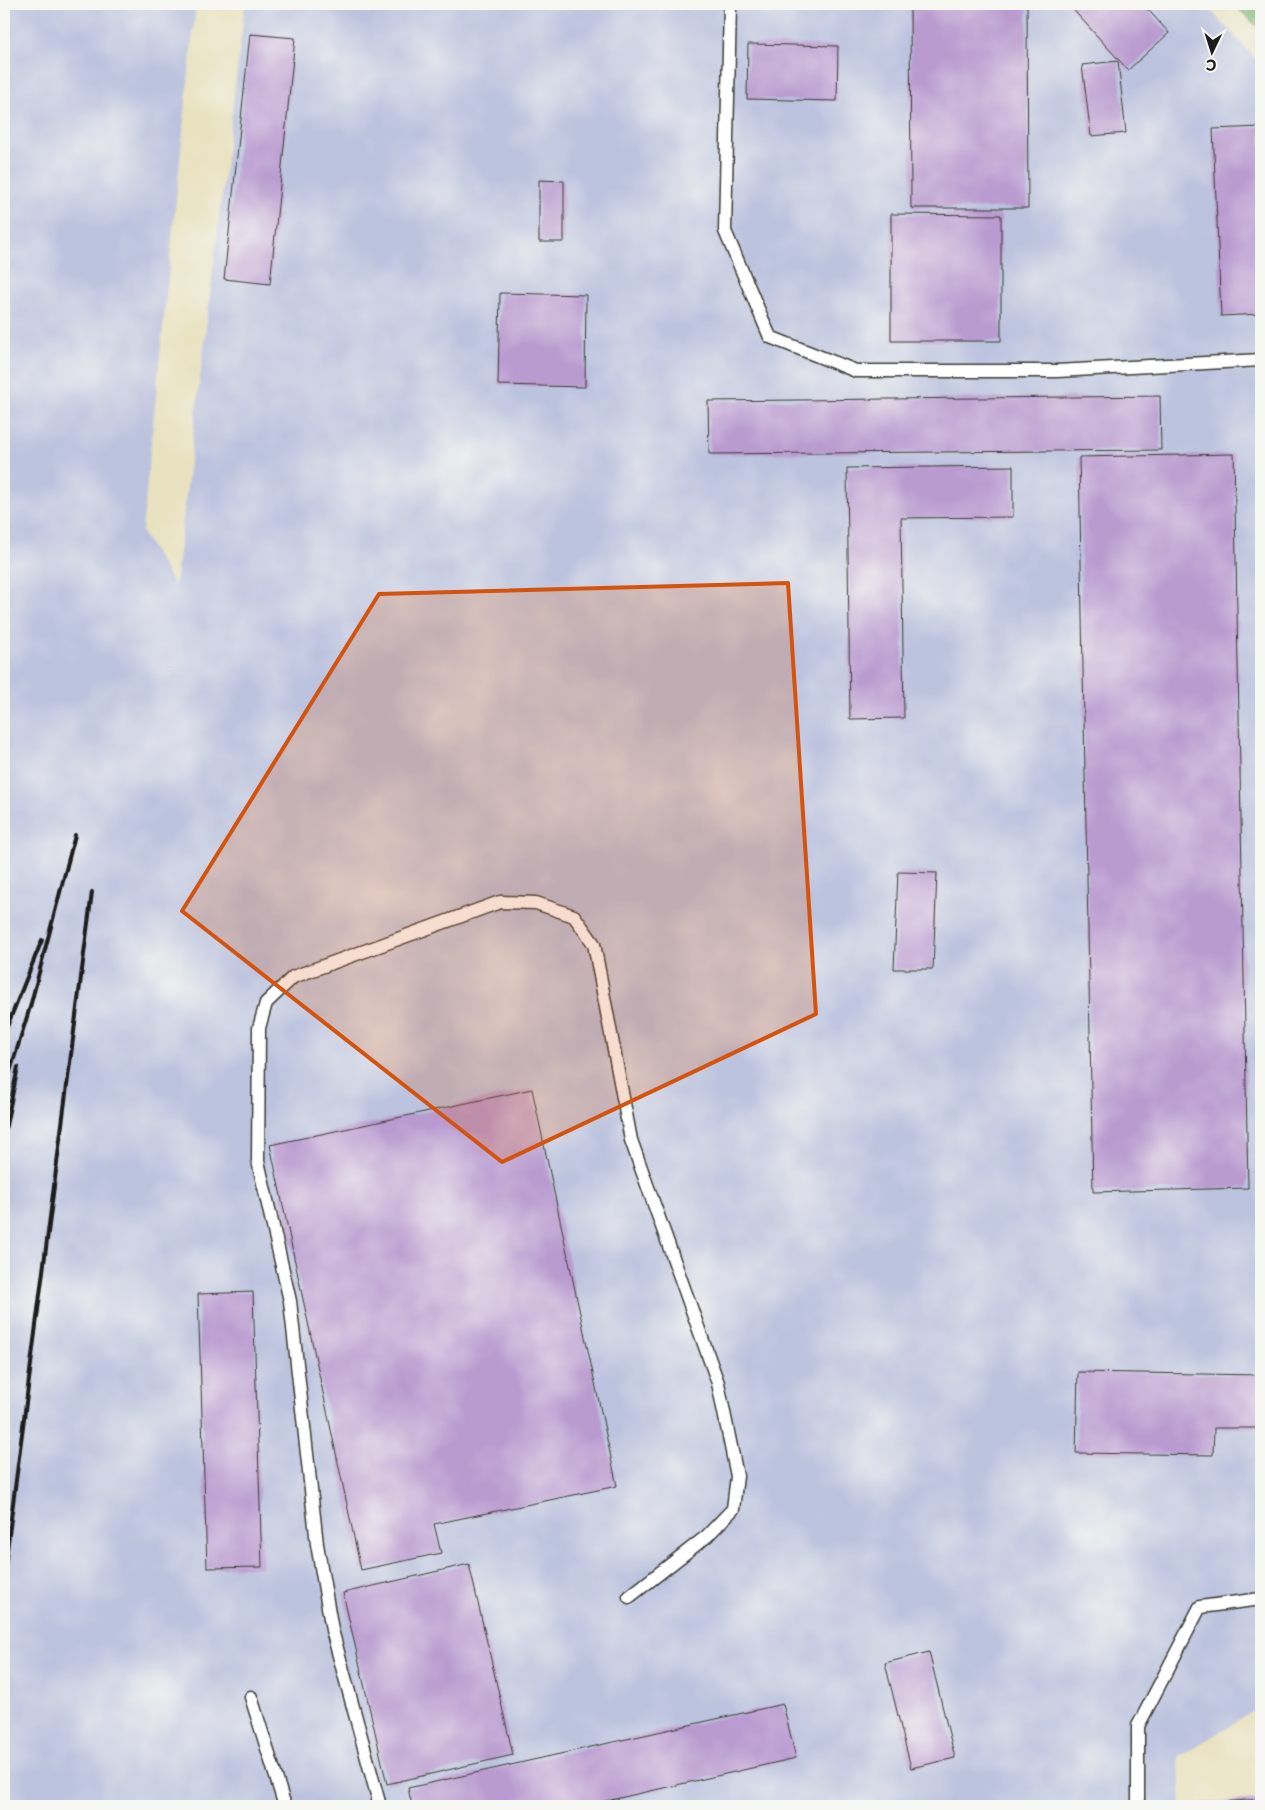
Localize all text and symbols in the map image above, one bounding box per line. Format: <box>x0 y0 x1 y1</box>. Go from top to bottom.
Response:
north arrow <box>1188 28 1238 78</box>
text: С <box>1205 55 1217 76</box>

